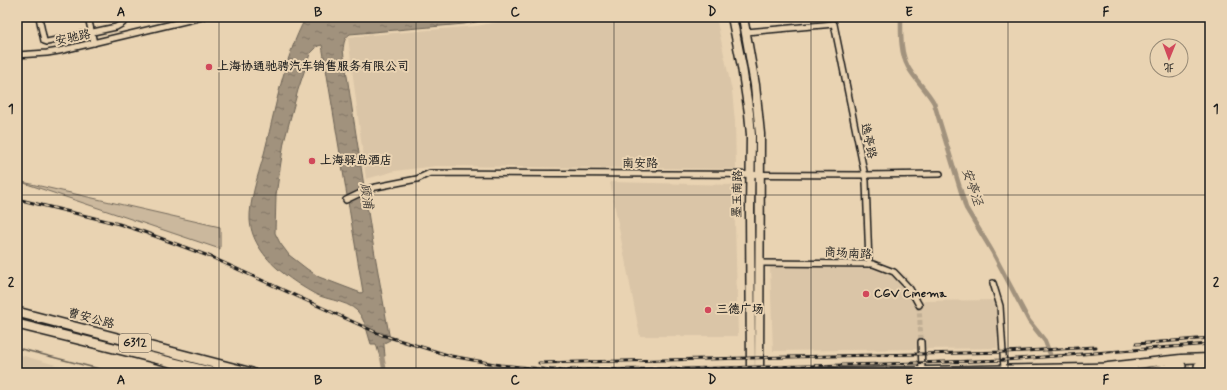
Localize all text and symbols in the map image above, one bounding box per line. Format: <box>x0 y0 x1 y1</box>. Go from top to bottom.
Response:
text: A <box>117 4 125 21</box>
text: B <box>314 4 323 21</box>
text: C <box>510 4 520 21</box>
text: D <box>708 4 717 21</box>
text: E <box>905 4 913 21</box>
text: F <box>1103 4 1110 21</box>
street label: 安驰路 <box>54 26 92 50</box>
north arrow <box>1149 38 1189 78</box>
place label: 上海协通驰骋汽车销售服务有限公司 <box>217 59 409 75</box>
text: 北 <box>1163 60 1174 74</box>
marker: 上海协通驰骋汽车销售服务有限公司 <box>204 62 214 72</box>
text: 1 <box>8 101 14 118</box>
text: 1 <box>1213 101 1219 118</box>
street label: 逸亭路 <box>856 122 880 160</box>
place label: 上海驿岛酒店 <box>320 153 392 169</box>
marker: 上海驿岛酒店 <box>307 156 317 166</box>
street label: 南安路 <box>622 156 658 172</box>
water label: 安亭泾 <box>958 166 987 209</box>
street label: 墨玉南路 <box>730 170 746 218</box>
water label: 顾浦 <box>355 182 377 212</box>
street label: 商场南路 <box>824 245 872 263</box>
text: 2 <box>8 274 15 291</box>
text: 2 <box>1213 274 1220 291</box>
place label: CGV Cinema <box>874 286 947 302</box>
marker: CGV Cinema <box>861 289 871 299</box>
place label: 三德广场 <box>716 302 764 318</box>
street label: 曹安公路 <box>66 305 116 333</box>
marker: 三德广场 <box>703 305 713 315</box>
road number: G312 <box>119 334 151 352</box>
text: A <box>117 372 125 389</box>
text: B <box>314 372 323 389</box>
text: C <box>510 372 520 389</box>
text: D <box>708 372 717 389</box>
text: E <box>905 372 913 389</box>
text: F <box>1103 372 1110 389</box>

